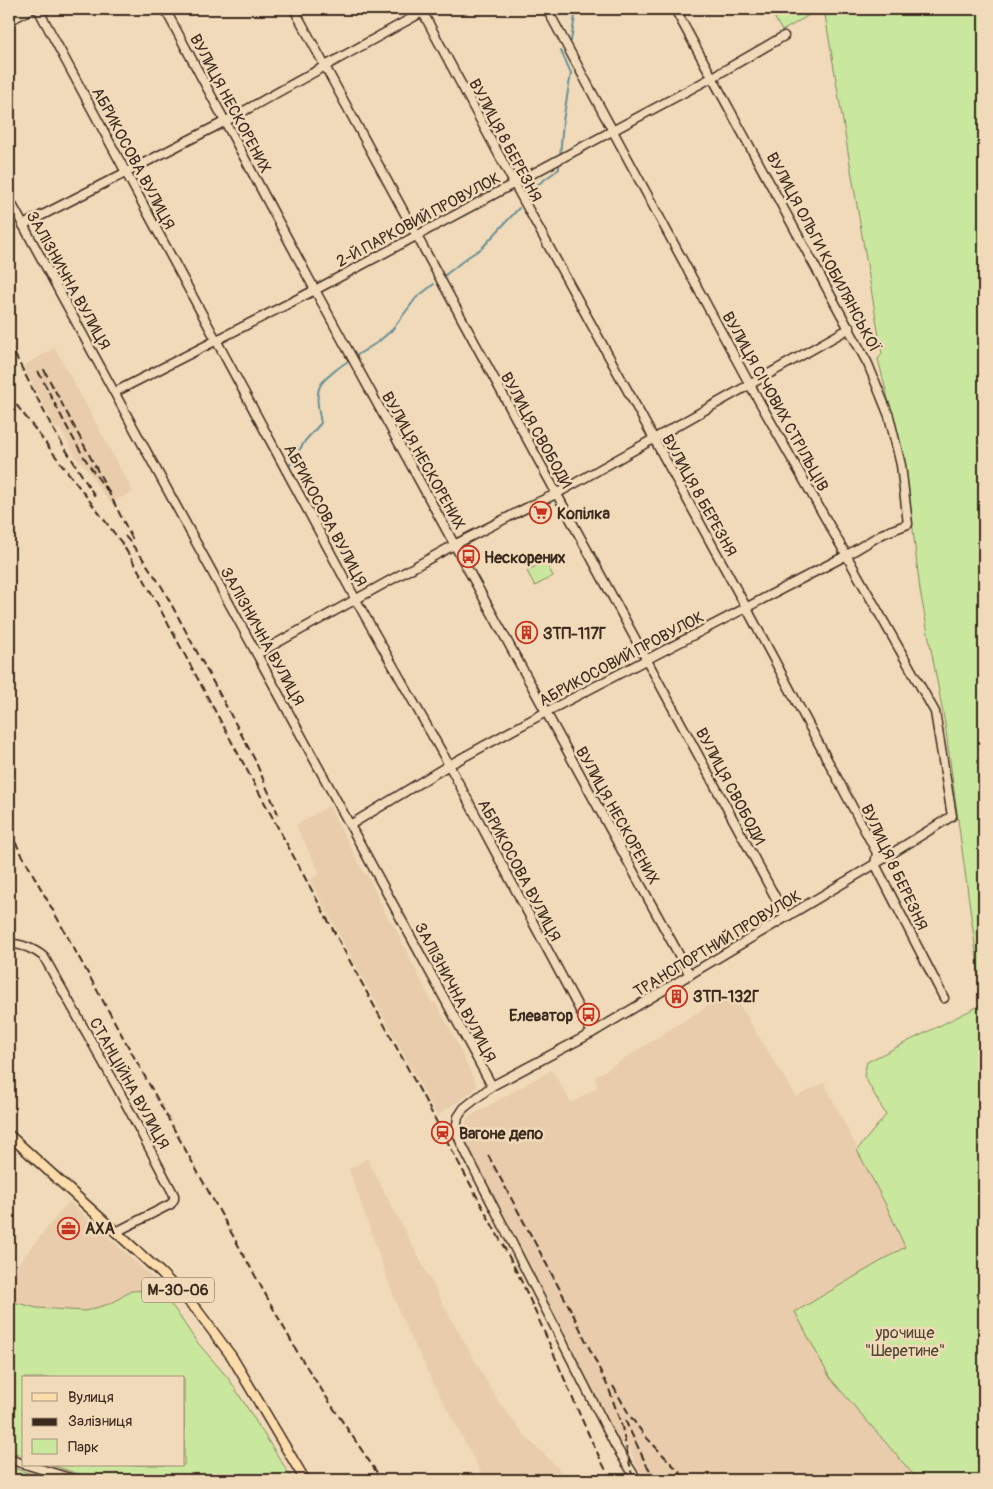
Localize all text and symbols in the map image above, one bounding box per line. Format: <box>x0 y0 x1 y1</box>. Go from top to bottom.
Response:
street label: ВУЛИЦЯ НЕСКОРЕНИХ <box>185 31 275 177</box>
street label: ВУЛИЦЯ 8 БЕРЕЗНЯ <box>464 75 546 206</box>
street label: АБРИКОСОВА ВУЛИЦЯ <box>87 84 179 233</box>
street label: ВУЛИЦЯ ОЛЬГИ КОБИЛЯНСЬКОЇ <box>762 149 885 356</box>
street label: 2-Й ПАРКОВИЙ ПРОВУЛОК <box>333 168 504 272</box>
street label: ЗАЛІЗНИЧНА ВУЛИЦЯ <box>22 208 115 353</box>
street label: ВУЛИЦЯ СІЧОВИХ СТРІЛЬЦІВ <box>717 308 833 495</box>
street label: ВУЛИЦЯ СВОБОДИ <box>496 369 577 493</box>
street label: ВУЛИЦЯ НЕСКОРЕНИХ <box>377 388 469 533</box>
street label: ВУЛИЦЯ 8 БЕРЕЗНЯ <box>657 431 741 560</box>
street label: АБРИКОСОВА ВУЛИЦЯ <box>279 441 371 590</box>
supermarket icon: Копілка <box>529 501 553 525</box>
place label: Копілка <box>557 504 610 524</box>
bus stop icon: Нескорених <box>456 545 480 569</box>
place label: Нескорених <box>484 548 566 568</box>
street label: ЗАЛІЗНИЧНА ВУЛИЦЯ <box>216 564 309 709</box>
street label: АБРИКОСОВИЙ ПРОВУЛОК <box>536 607 707 711</box>
building icon: ЗТП-117Г <box>515 621 539 645</box>
place label: ЗТП-117Г <box>543 624 607 644</box>
street label: ВУЛИЦЯ СВОБОДИ <box>691 724 770 849</box>
street label: ВУЛИЦЯ НЕСКОРЕНИХ <box>571 743 663 888</box>
street label: АБРИКОСОВА ВУЛИЦЯ <box>473 796 565 945</box>
street label: ВУЛИЦЯ 8 БЕРЕЗНЯ <box>856 801 932 934</box>
street label: ТРАНСПОРТНИЙ ПРОВУЛОК <box>630 886 805 1002</box>
street label: ЗАЛІЗНИЧНА ВУЛИЦЯ <box>410 919 500 1066</box>
building icon: ЗТП-132Г <box>665 984 689 1008</box>
place label: ЗТП-132Г <box>693 987 760 1007</box>
bus stop icon: Елеватор <box>577 1003 601 1027</box>
place label: Елеватор <box>509 1006 573 1026</box>
street label: СТАНЦІЙНА ВУЛИЦЯ <box>85 1014 174 1153</box>
station icon: Вагоне депо <box>431 1121 455 1145</box>
place label: Вагоне депо <box>459 1124 544 1144</box>
office icon: AXA <box>57 1216 81 1240</box>
place label: AXA <box>85 1219 115 1239</box>
road number: М-30-06 <box>142 1278 214 1302</box>
park label: урочище "Шеретине" <box>865 1323 945 1361</box>
legend <box>22 1376 185 1466</box>
text: Вулиця <box>68 1388 114 1407</box>
text: Залізниця <box>68 1412 132 1431</box>
text: Парк <box>68 1438 99 1457</box>

